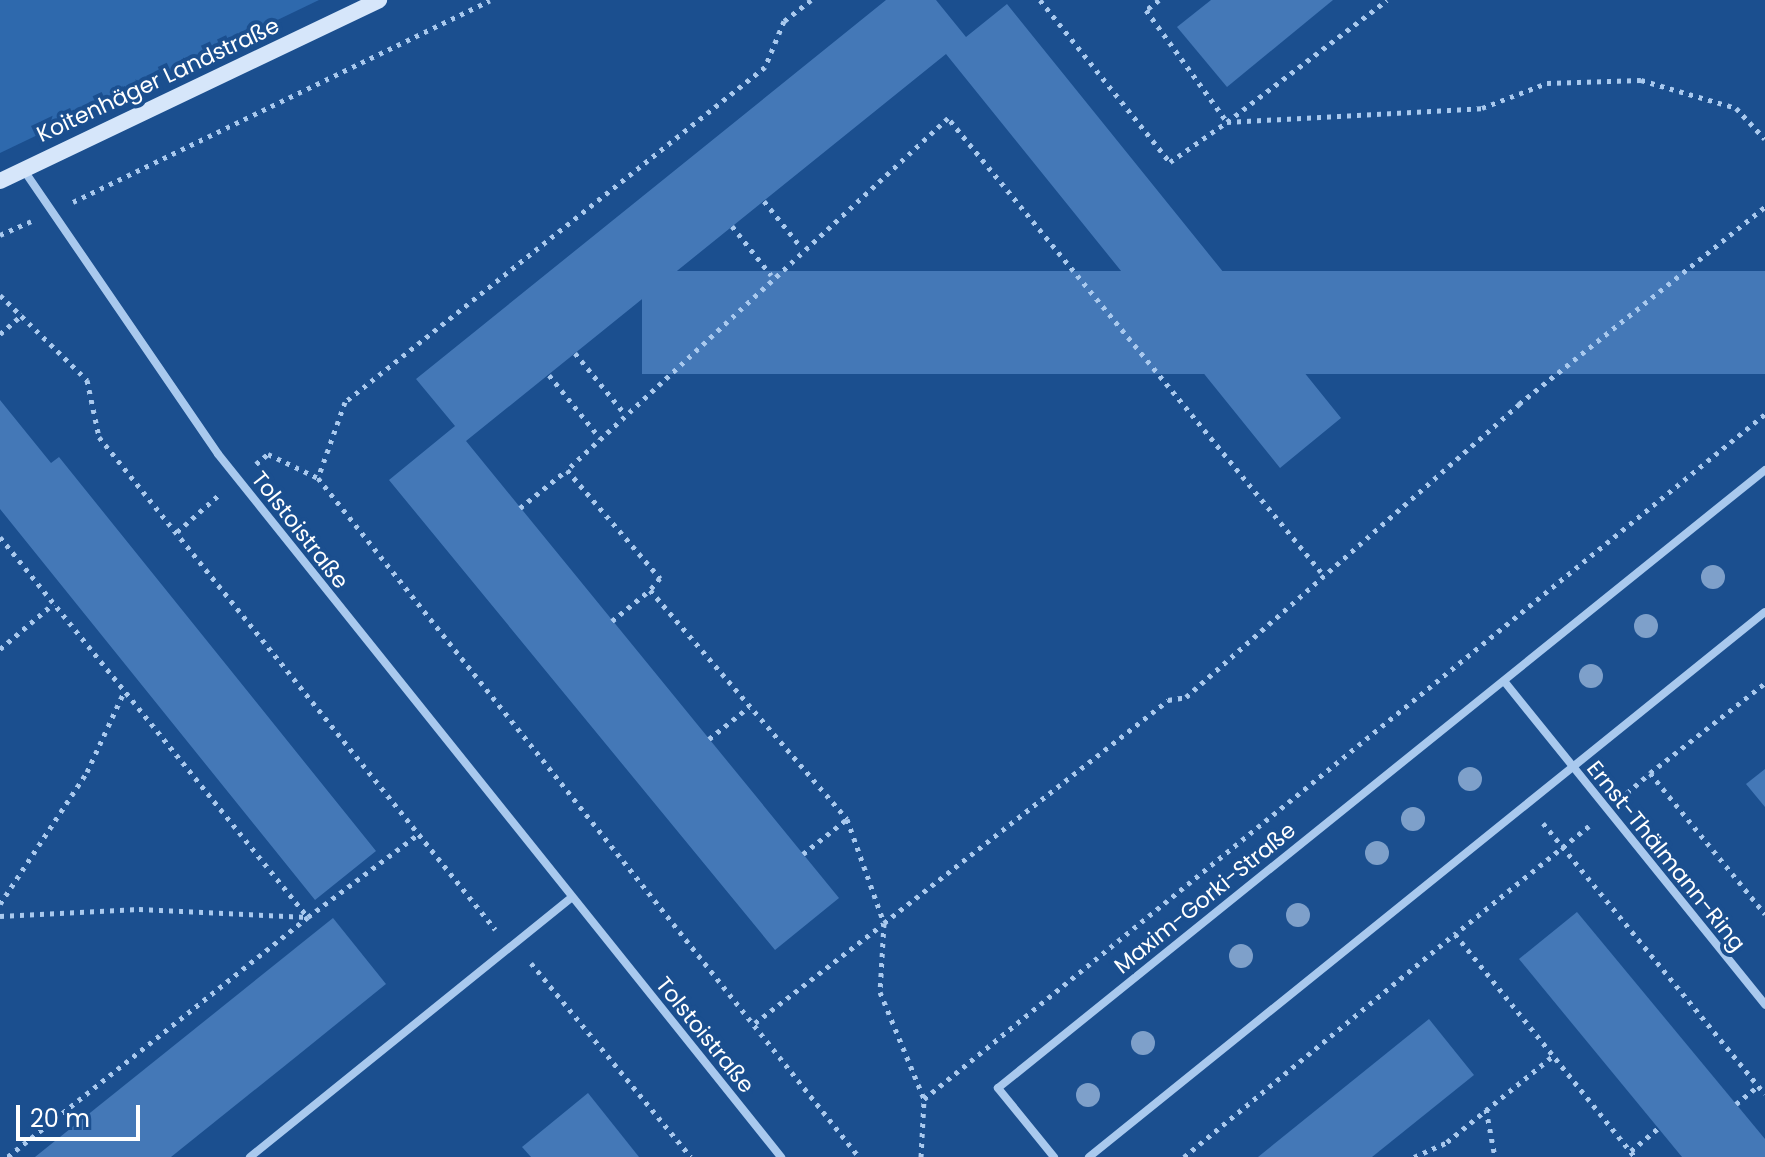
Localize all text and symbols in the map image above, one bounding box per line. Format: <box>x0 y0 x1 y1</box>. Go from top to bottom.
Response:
street label: Koitenhäger Landstraße <box>33 12 283 148</box>
street label: Tolstoistraße <box>246 466 354 594</box>
street label: Ernst-Thälmann-Ring <box>1581 756 1751 956</box>
street label: Maxim-Gorki-Straße <box>1109 817 1301 979</box>
street label: Tolstoistraße <box>650 972 760 1098</box>
scale bar <box>20 1089 144 1139</box>
text: 20 m <box>30 1102 90 1135</box>

